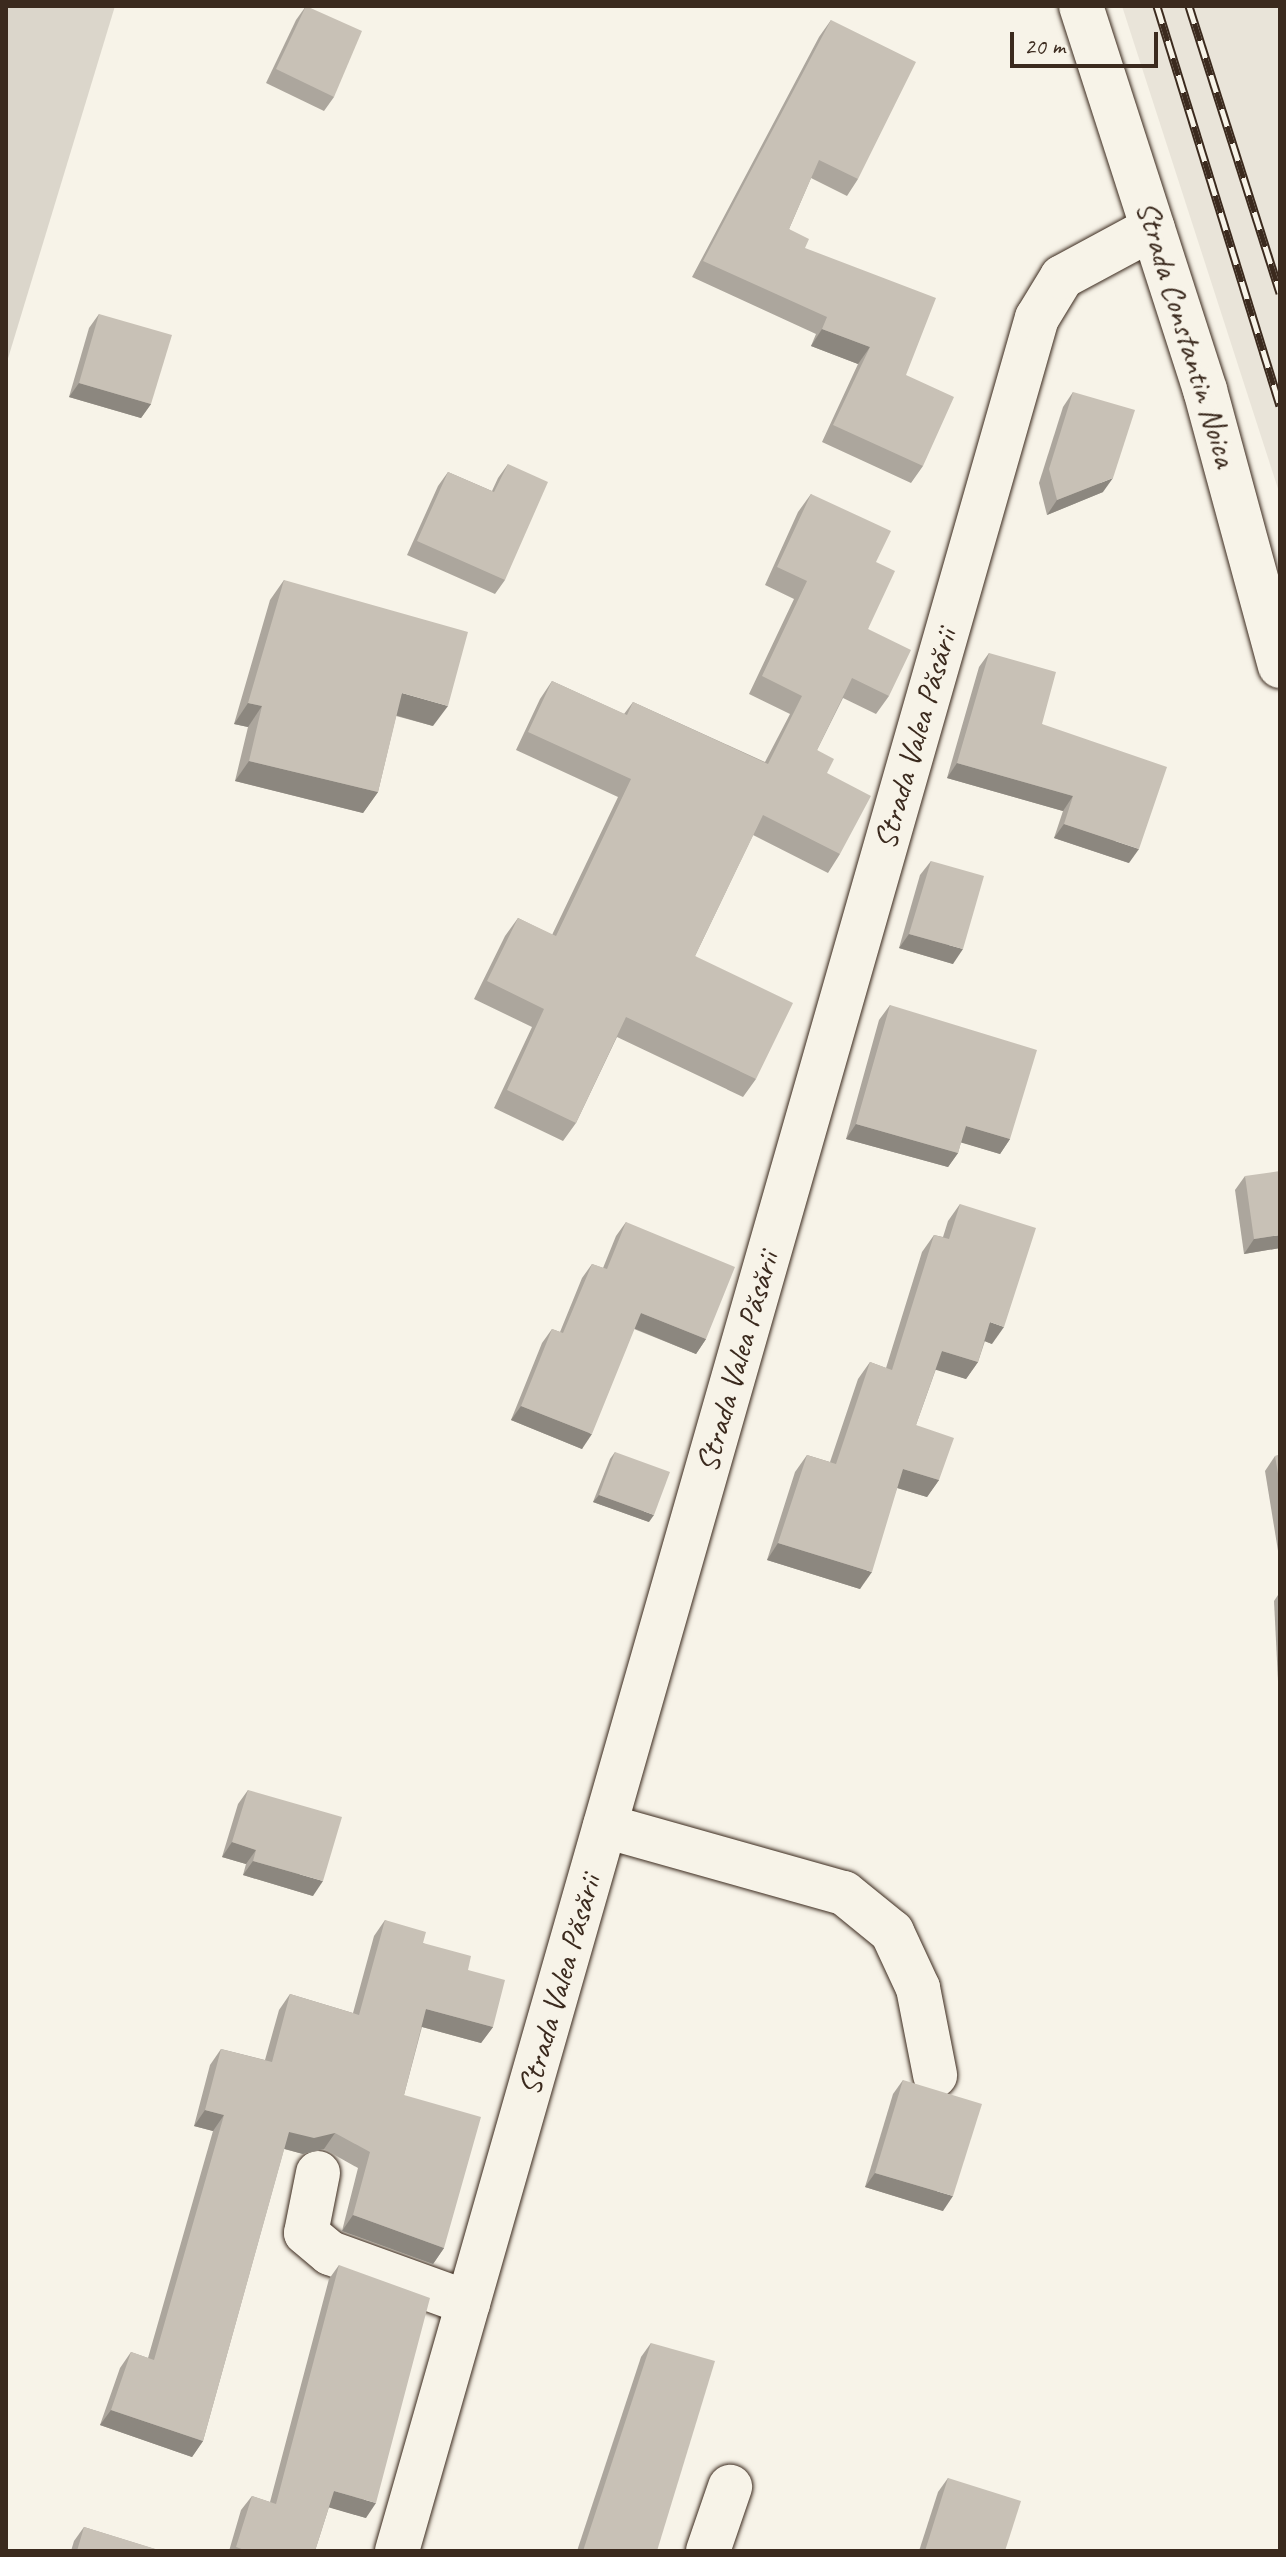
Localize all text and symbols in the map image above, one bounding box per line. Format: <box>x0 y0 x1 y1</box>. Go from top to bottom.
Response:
scale bar <box>1014 16 1162 66</box>
text: 20 m <box>1024 31 1065 61</box>
street label: Strada Constantin Noica <box>1127 197 1245 471</box>
street label: Strada Valea Păsării <box>866 624 966 854</box>
street label: Strada Valea Păsării <box>688 1247 788 1477</box>
street label: Strada Valea Păsării <box>510 1870 610 2100</box>

